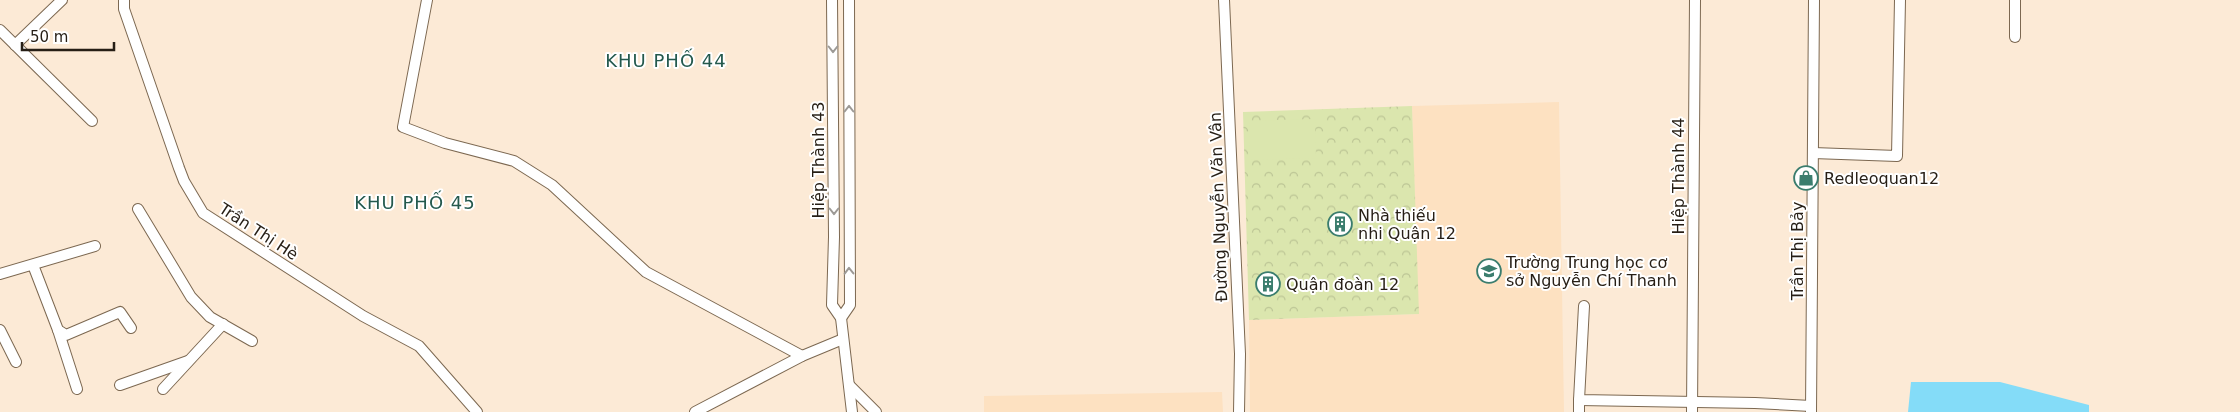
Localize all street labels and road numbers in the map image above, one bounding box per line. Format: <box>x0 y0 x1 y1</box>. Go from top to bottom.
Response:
street label: Hiệp Thành 43 <box>809 101 828 219</box>
street label: Đường Nguyễn Văn Vân <box>1206 112 1231 302</box>
street label: Hiệp Thành 44 <box>1669 117 1688 235</box>
street label: Trần Thị Hè <box>215 198 302 264</box>
street label: Trần Thị Bảy <box>1788 202 1807 301</box>

